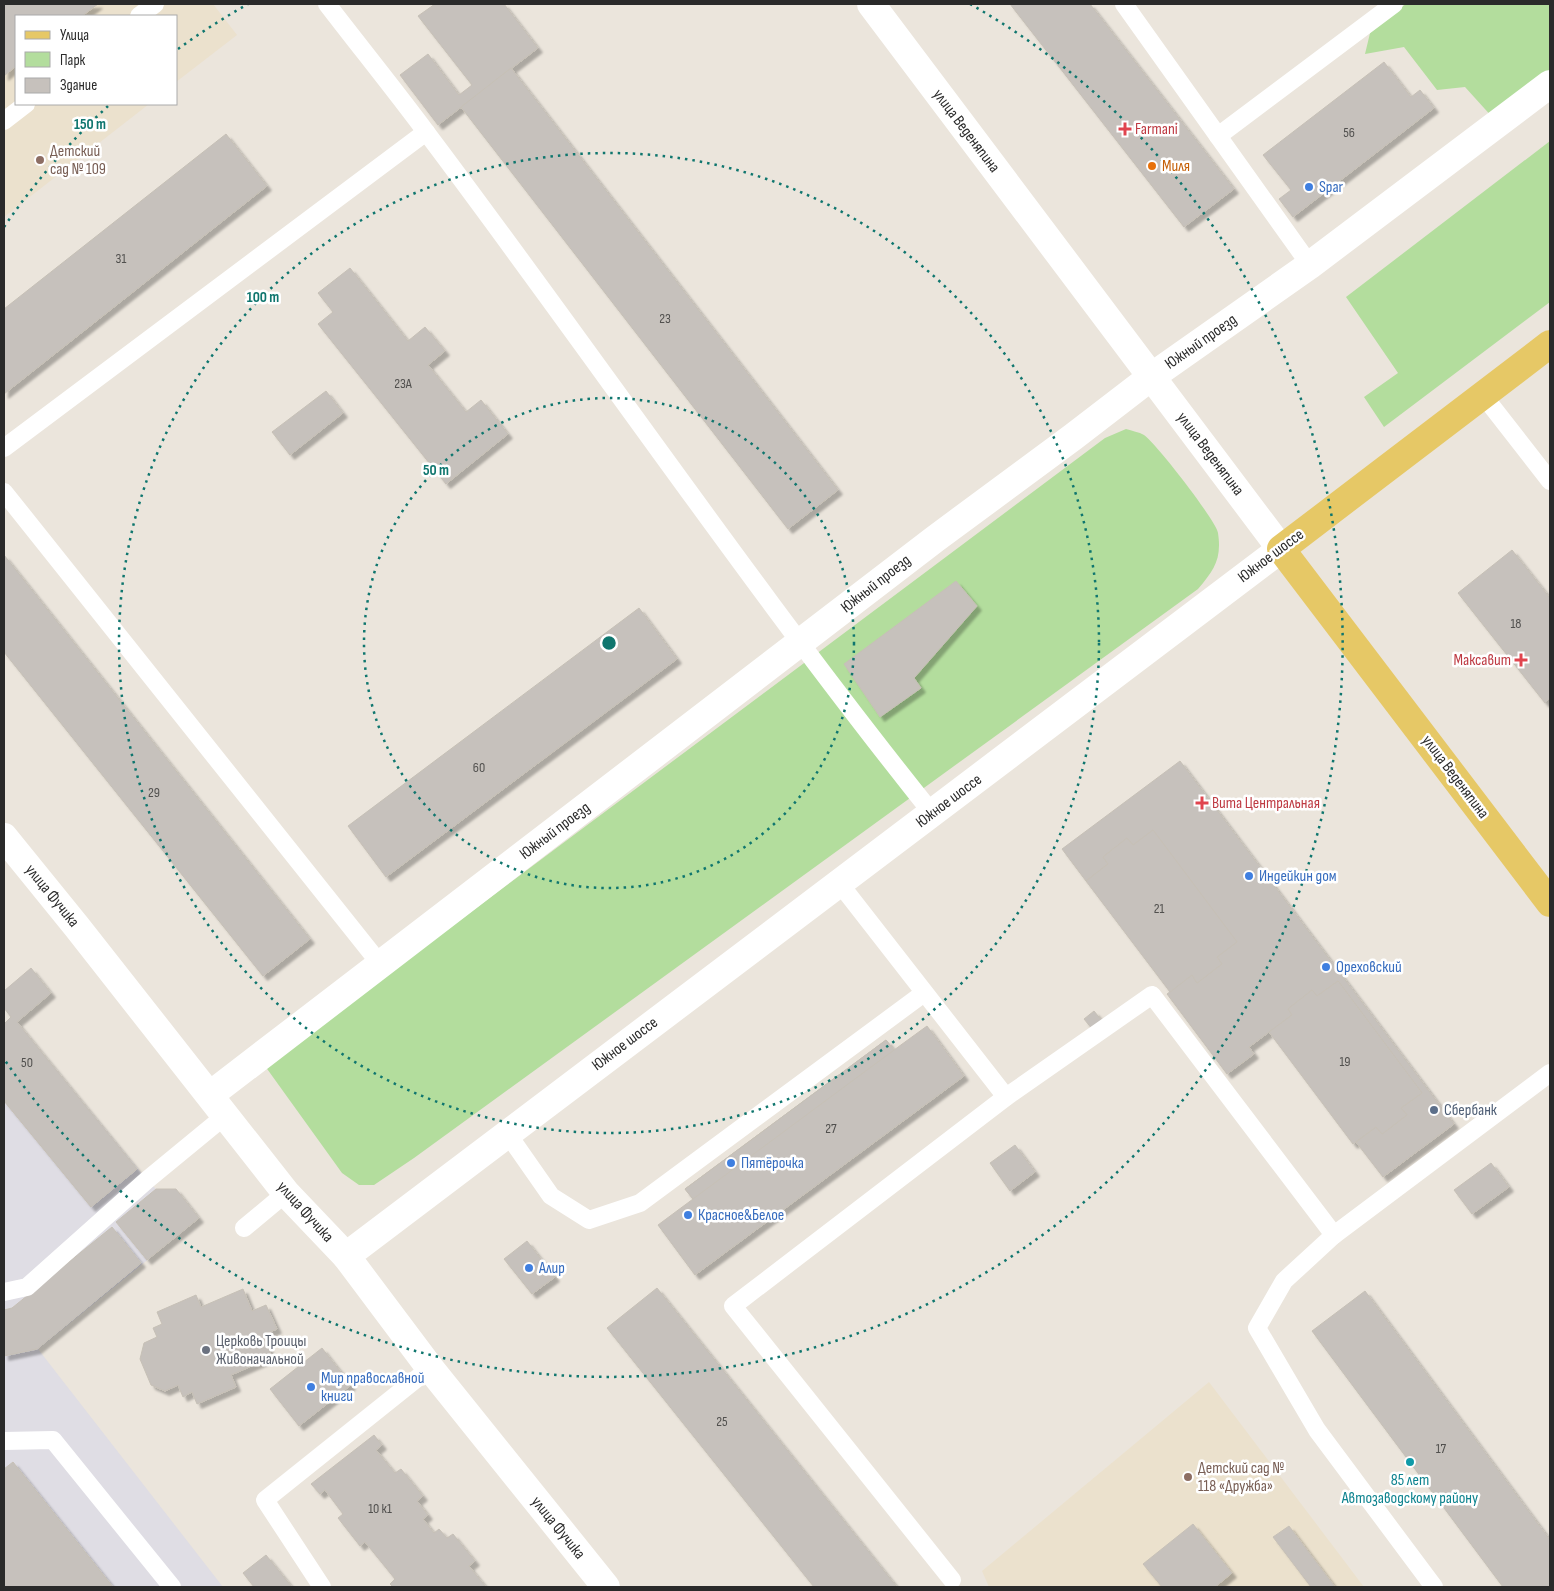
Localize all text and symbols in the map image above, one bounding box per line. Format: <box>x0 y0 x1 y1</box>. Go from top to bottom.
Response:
legend <box>15 15 178 105</box>
text: Улица <box>60 26 89 45</box>
text: Парк <box>60 51 86 70</box>
text: Здание <box>60 76 97 95</box>
street label: улица Веденяпина <box>928 85 1004 177</box>
text: 150 m <box>74 115 106 134</box>
place label: Farmani <box>1135 120 1178 139</box>
marker: Farmani <box>1119 123 1131 135</box>
house number: 56 <box>1343 124 1355 141</box>
place label: Детский сад № 109 <box>50 142 106 179</box>
marker: Детский сад № 109 <box>34 154 46 166</box>
place label: Миля <box>1162 157 1190 176</box>
marker: Миля <box>1146 160 1158 172</box>
place label: Spar <box>1319 178 1344 197</box>
marker: Spar <box>1303 181 1315 193</box>
house number: 31 <box>116 250 126 267</box>
text: 100 m <box>247 288 279 307</box>
house number: 23 <box>659 310 671 327</box>
street label: Южный проезд <box>1161 310 1241 374</box>
house number: 23А <box>394 375 413 392</box>
street label: улица Веденяпина <box>1172 408 1248 500</box>
text: 50 m <box>423 461 449 480</box>
street label: Южное шоссе <box>1234 525 1308 587</box>
street label: Южный проезд <box>837 551 915 617</box>
house number: 18 <box>1510 615 1522 632</box>
centre of rings <box>600 634 618 652</box>
place label: Максавит <box>1454 651 1511 670</box>
marker: Максавит <box>1515 654 1527 666</box>
street label: улица Веденяпина <box>1417 731 1493 823</box>
house number: 60 <box>473 759 485 776</box>
street label: Южное шоссе <box>912 770 986 832</box>
house number: 29 <box>148 784 160 801</box>
place label: Вита Центральная <box>1212 794 1320 813</box>
marker: Вита Центральная <box>1196 797 1208 809</box>
street label: Южный проезд <box>516 798 594 864</box>
street label: улица Фучика <box>21 861 83 931</box>
place label: Индейкин дом <box>1259 867 1337 886</box>
marker: Индейкин дом <box>1243 870 1255 882</box>
house number: 21 <box>1154 900 1164 917</box>
place label: Ореховский <box>1336 958 1402 977</box>
marker: Ореховский <box>1320 961 1332 973</box>
street label: Южное шоссе <box>588 1013 662 1075</box>
house number: 19 <box>1339 1053 1351 1070</box>
house number: 50 <box>21 1054 33 1071</box>
place label: Сбербанк <box>1444 1101 1498 1120</box>
marker: Сбербанк <box>1428 1104 1440 1116</box>
house number: 27 <box>825 1120 837 1137</box>
place label: Пятёрочка <box>741 1154 804 1173</box>
marker: Пятёрочка <box>725 1157 737 1169</box>
street label: улица Фучика <box>273 1178 337 1246</box>
place label: Красное&Белое <box>698 1206 784 1225</box>
marker: Красное&Белое <box>682 1209 694 1221</box>
place label: Алир <box>538 1259 565 1278</box>
marker: Алир <box>523 1262 535 1274</box>
place label: Церковь Троицы Живоначальной <box>216 1332 306 1369</box>
marker: Церковь Троицы Живоначальной <box>200 1344 212 1356</box>
place label: Мир православной книги <box>321 1369 424 1406</box>
marker: Мир православной книги <box>305 1381 317 1393</box>
house number: 25 <box>716 1413 728 1430</box>
house number: 17 <box>1436 1440 1447 1457</box>
marker: 85 лет Автозаводскому району <box>1404 1456 1416 1468</box>
place label: Детский сад № 118 «Дружба» <box>1198 1459 1284 1496</box>
marker: Детский сад № 118 «Дружба» <box>1182 1471 1194 1483</box>
place label: 85 лет Автозаводскому району <box>1341 1471 1478 1508</box>
street label: улица Фучика <box>527 1493 589 1563</box>
house number: 10 к1 <box>368 1500 392 1517</box>

